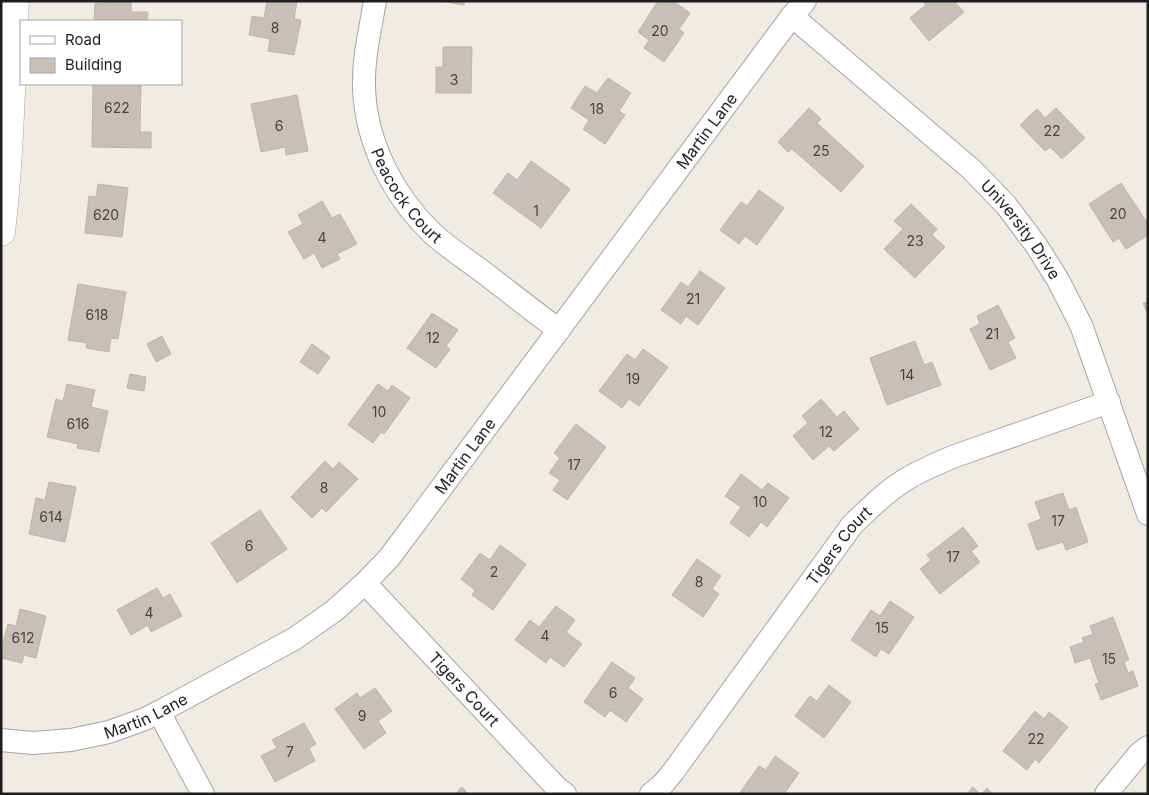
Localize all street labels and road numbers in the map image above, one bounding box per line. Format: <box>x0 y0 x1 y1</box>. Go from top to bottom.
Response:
street label: Martin Lane <box>672 89 741 173</box>
street label: Peacock Court <box>367 145 446 247</box>
street label: University Drive <box>977 175 1065 283</box>
street label: Martin Lane <box>430 414 500 498</box>
street label: Tigers Court <box>802 502 876 589</box>
street label: Tigers Court <box>424 647 504 730</box>
street label: Martin Lane <box>101 689 191 743</box>

